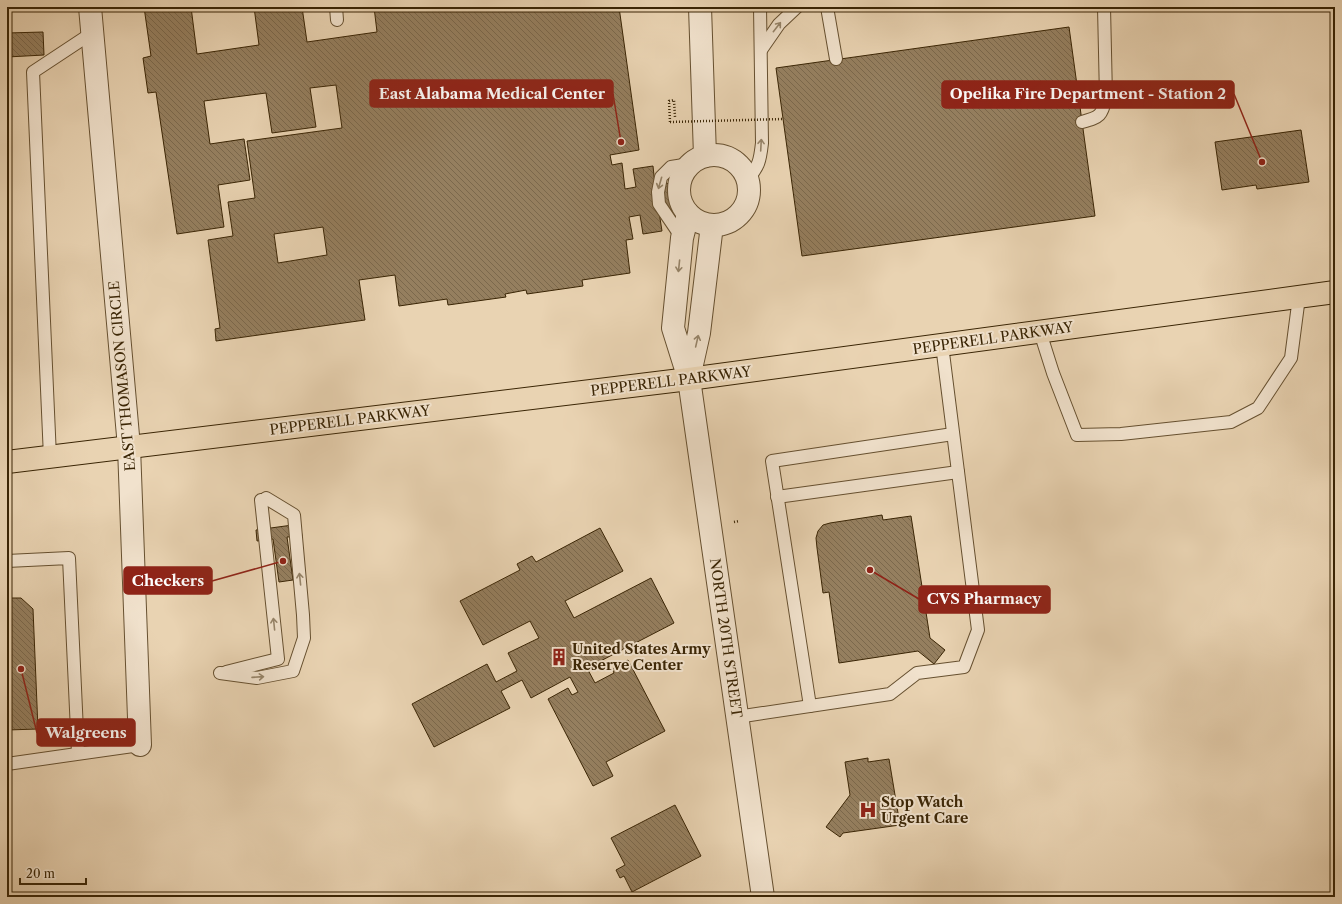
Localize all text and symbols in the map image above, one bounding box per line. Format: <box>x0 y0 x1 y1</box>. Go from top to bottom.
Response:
one-way arrow <box>773 22 782 33</box>
callout: East Alabama Medical Center <box>370 80 613 107</box>
callout: Opelika Fire Department - Station 2 <box>942 81 1234 108</box>
text: East Alabama Medical Center <box>379 84 606 103</box>
text: Opelika Fire Department - Station 2 <box>950 84 1226 103</box>
one-way arrow <box>758 139 765 152</box>
one-way arrow <box>656 176 663 189</box>
one-way arrow <box>675 259 683 272</box>
street label: EAST THOMASON CIRCLE <box>105 280 139 472</box>
street label: PEPPERELL PARKWAY <box>912 318 1075 358</box>
one-way arrow <box>694 335 702 348</box>
street label: PEPPERELL PARKWAY <box>590 362 753 400</box>
street label: PEPPERELL PARKWAY <box>269 401 432 439</box>
street label: NORTH 20TH STREET <box>706 557 746 720</box>
callout: Checkers <box>124 567 212 594</box>
text: Checkers <box>132 571 204 590</box>
one-way arrow <box>296 573 304 586</box>
callout: CVS Pharmacy <box>919 586 1050 613</box>
text: CVS Pharmacy <box>927 589 1042 608</box>
one-way arrow <box>270 618 278 631</box>
place label: United States Army Reserve Center <box>572 640 711 674</box>
building icon: United States Army Reserve Center <box>549 647 569 667</box>
one-way arrow <box>251 673 264 681</box>
callout: Walgreens <box>37 719 135 746</box>
text: Walgreens <box>44 723 127 742</box>
place label: Stop Watch Urgent Care <box>881 793 968 827</box>
hospital icon: Stop Watch Urgent Care <box>858 800 878 820</box>
scale bar <box>20 860 86 886</box>
text: 20 m <box>26 866 55 881</box>

